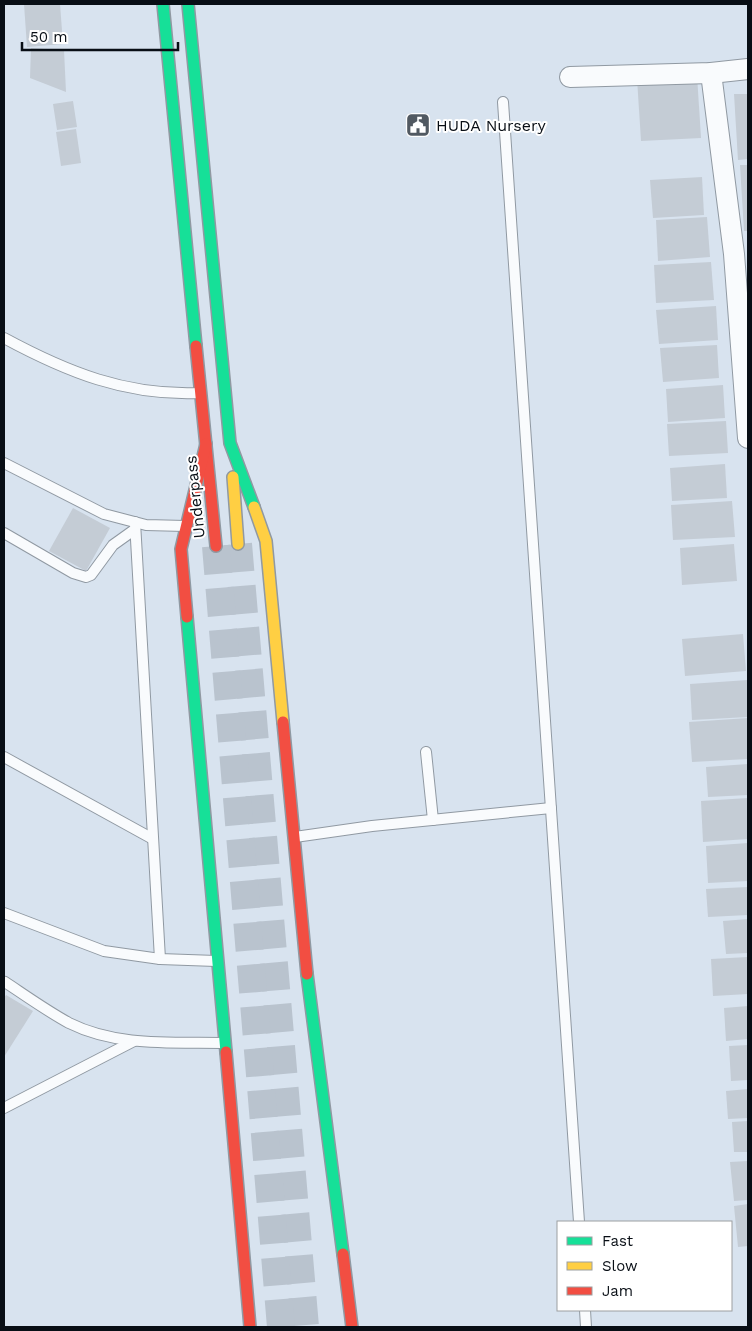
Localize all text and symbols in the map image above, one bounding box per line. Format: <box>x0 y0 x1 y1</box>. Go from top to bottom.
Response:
scale bar <box>22 20 179 52</box>
text: 50 m <box>30 28 67 46</box>
public building icon: HUDA Nursery <box>405 112 431 138</box>
place label: HUDA Nursery <box>436 116 547 135</box>
street label: Underpass <box>181 455 209 539</box>
legend <box>557 1221 732 1311</box>
text: Fast <box>602 1232 634 1250</box>
text: Slow <box>602 1257 638 1275</box>
text: Jam <box>602 1282 633 1300</box>

